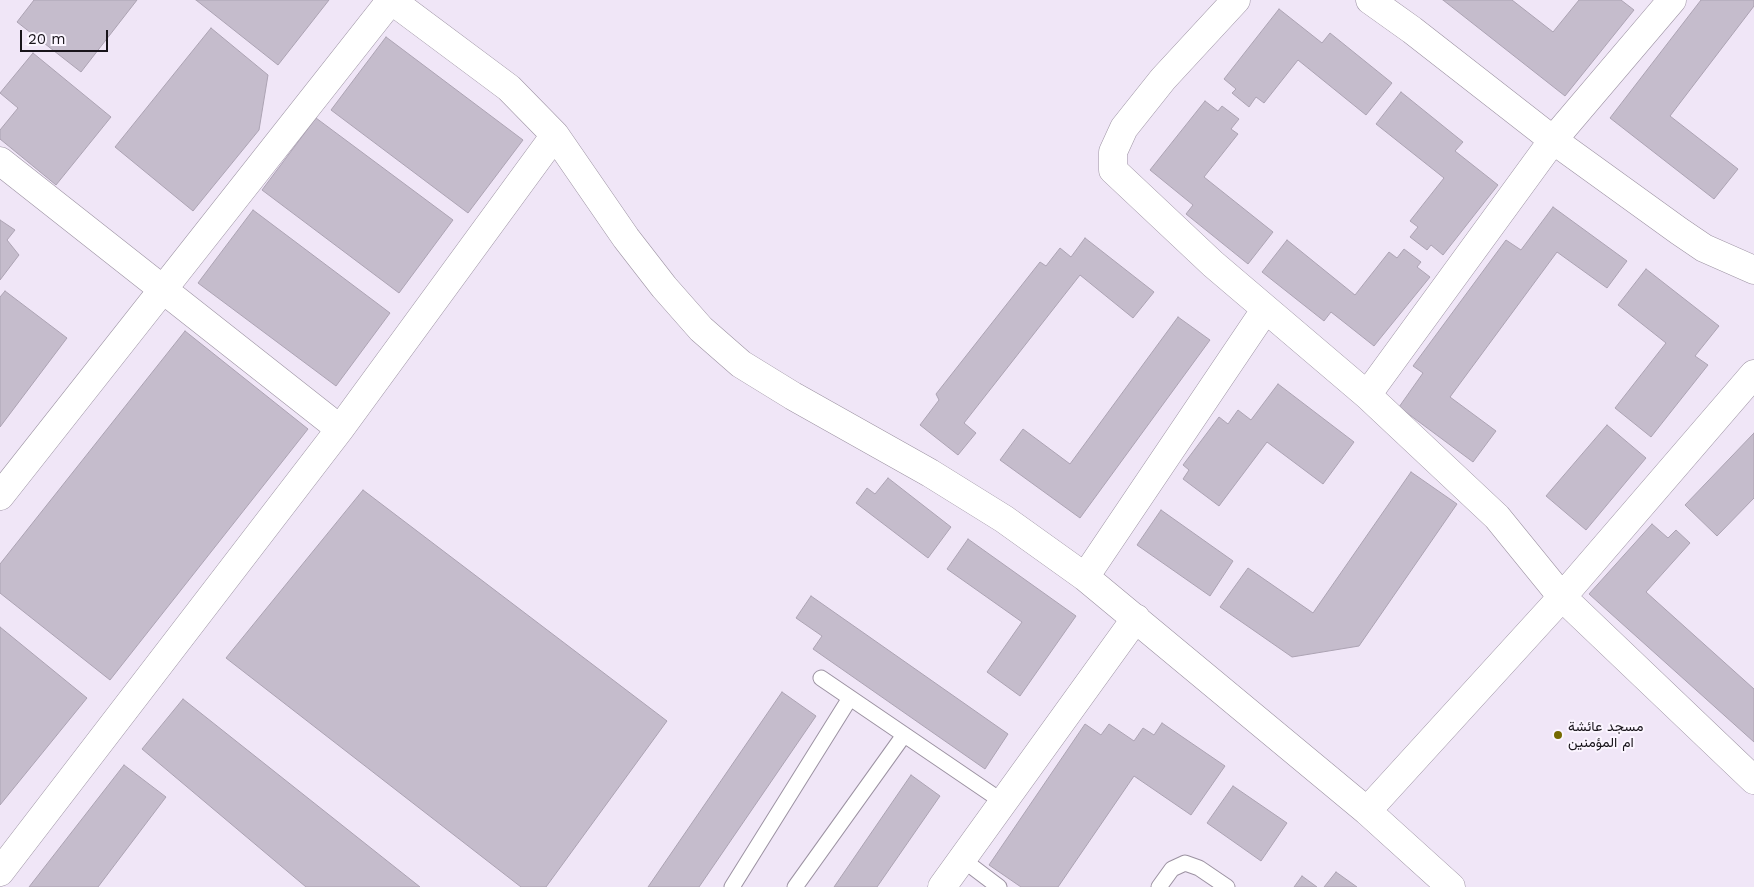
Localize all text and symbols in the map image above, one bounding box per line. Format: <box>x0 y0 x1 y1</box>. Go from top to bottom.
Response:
scale bar <box>22 20 110 52</box>
text: 20 m <box>28 30 66 48</box>
place label: مسجد عائشة ام المؤمنين <box>1568 719 1643 752</box>
marker: مسجد عائشة ام المؤمنين <box>1552 729 1564 741</box>

